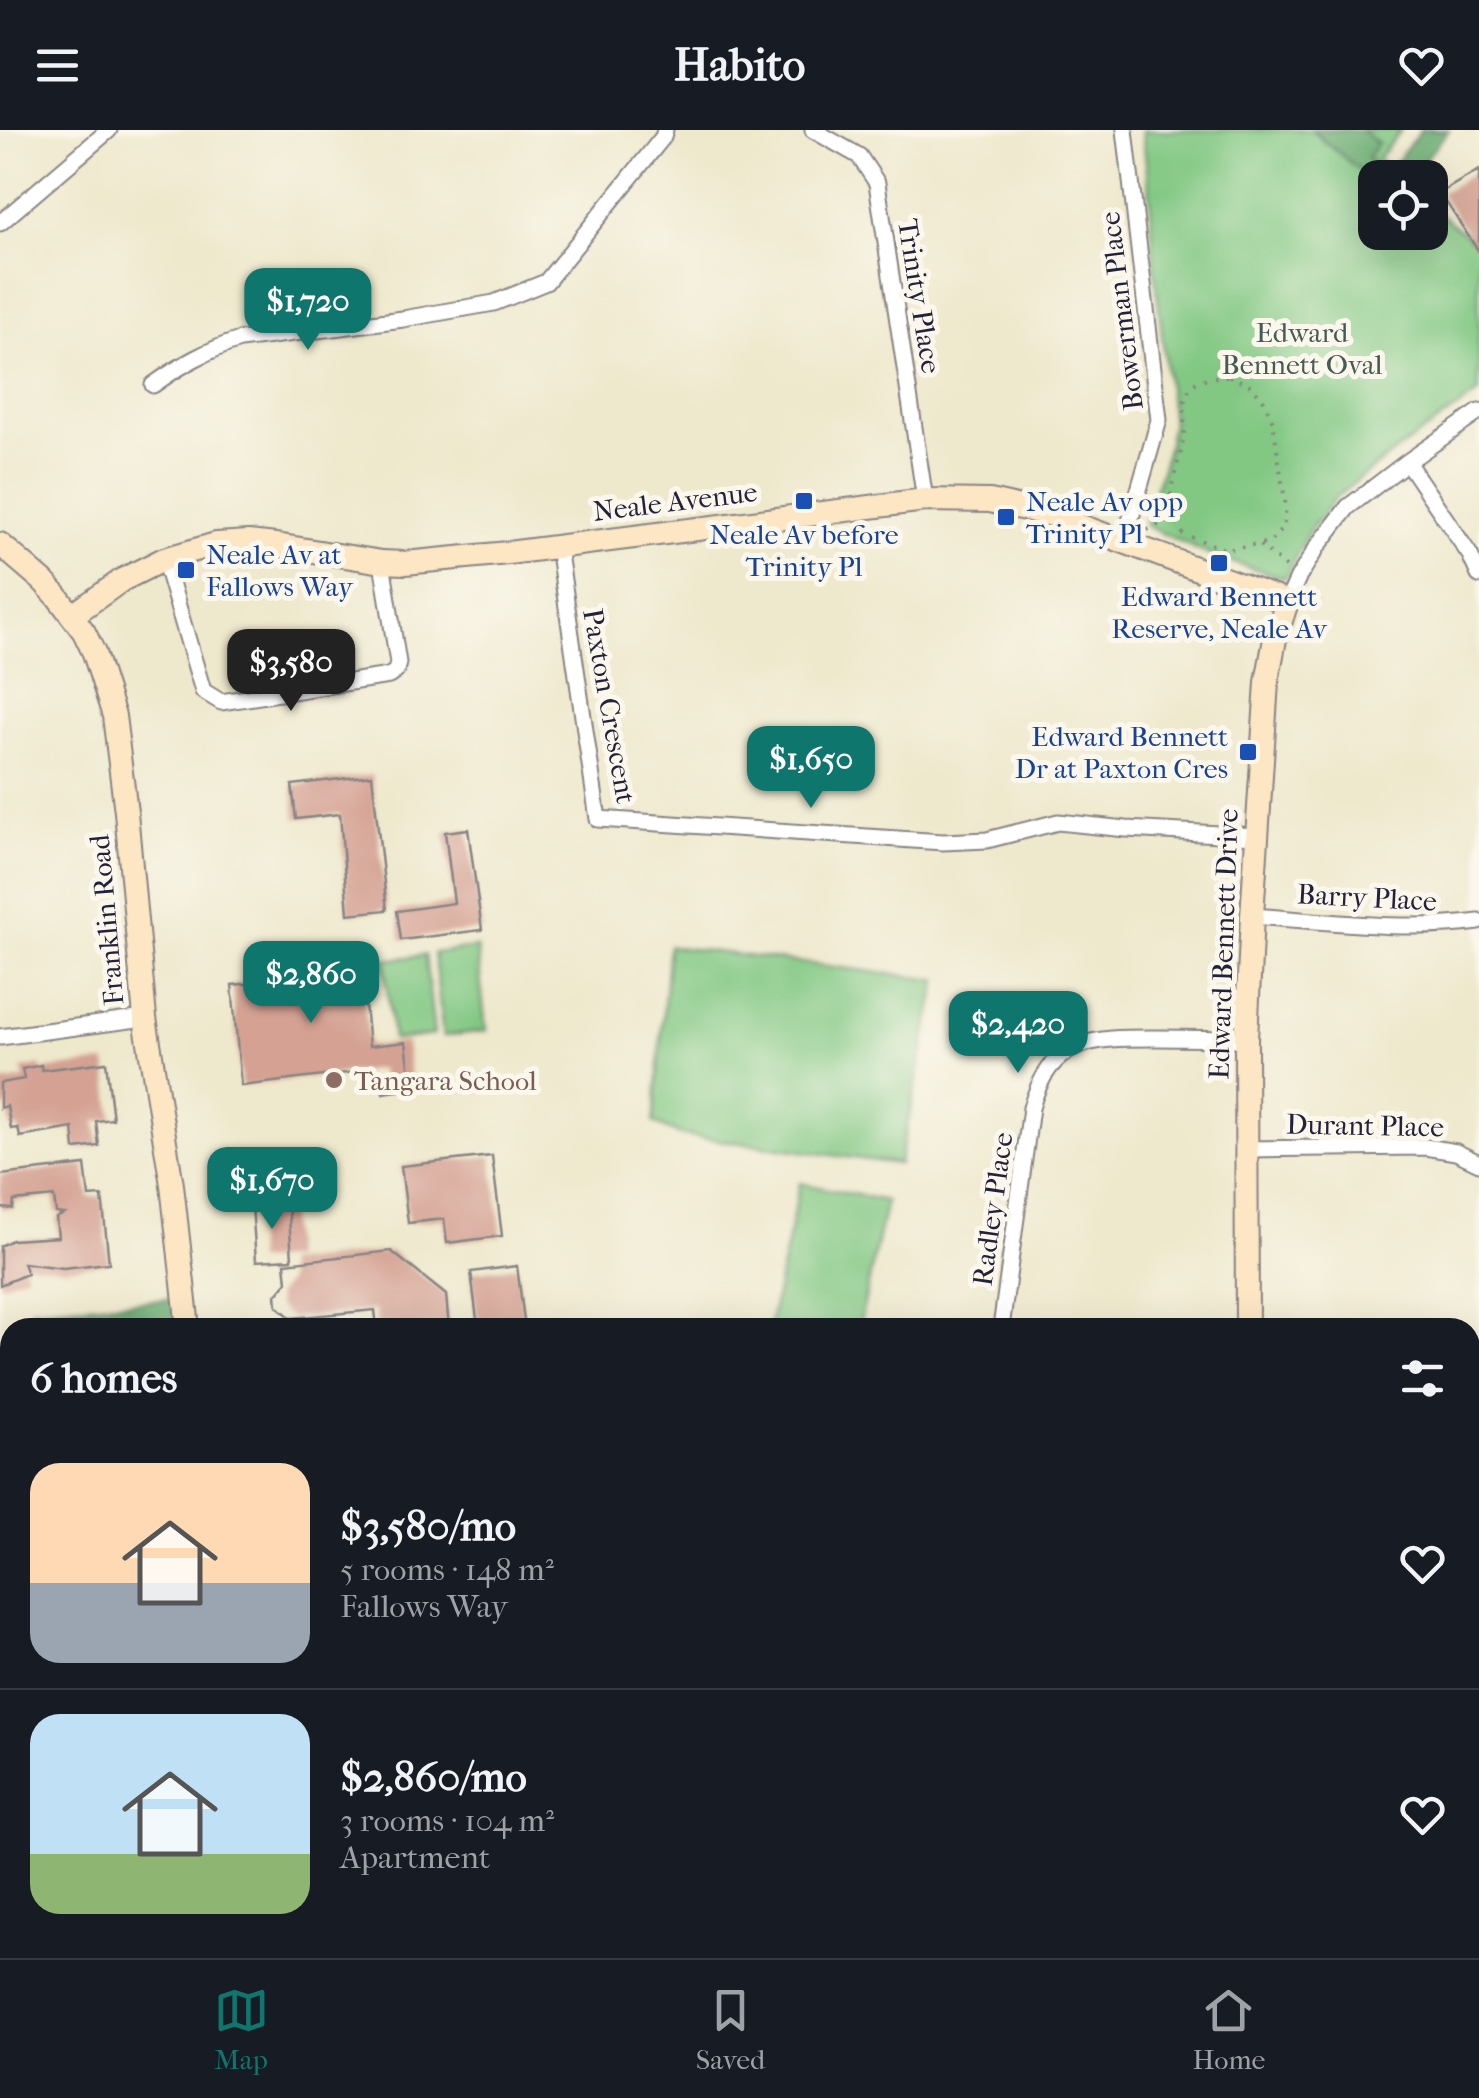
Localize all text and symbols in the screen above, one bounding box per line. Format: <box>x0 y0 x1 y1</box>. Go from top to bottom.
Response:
icon: menu <box>30 38 85 93</box>
icon: heart <box>1394 38 1449 93</box>
text: Habito <box>674 39 805 92</box>
map controls <box>1358 160 1448 250</box>
button: locate <box>1358 160 1448 250</box>
street label: Bowerman Place <box>1093 209 1150 412</box>
street label: Trinity Place <box>891 216 948 376</box>
pin: $1,720 <box>227 268 389 353</box>
text: $1,720 <box>266 282 350 319</box>
park label: Edward Bennett Oval <box>1222 316 1383 381</box>
street label: Neale Avenue <box>591 475 759 528</box>
place label: Neale Av opp Trinity Pl <box>1026 485 1183 550</box>
marker: Neale Av before Trinity Pl <box>793 490 815 512</box>
marker: Neale Av opp Trinity Pl <box>995 506 1017 528</box>
place label: Neale Av before Trinity Pl <box>709 518 899 583</box>
place label: Neale Av at Fallows Way <box>206 538 354 603</box>
marker: Edward Bennett Reserve, Neale Av <box>1208 552 1230 574</box>
marker: Neale Av at Fallows Way <box>175 559 197 581</box>
place label: Edward Bennett Reserve, Neale Av <box>1111 580 1328 645</box>
street label: Paxton Crescent <box>576 606 643 806</box>
pin: $3,580 <box>210 629 372 714</box>
text: $3,580 <box>249 643 333 680</box>
place label: Edward Bennett Dr at Paxton Cres <box>1015 720 1228 785</box>
pin: $1,650 <box>730 726 892 811</box>
text: $1,650 <box>769 740 853 777</box>
marker: Edward Bennett Dr at Paxton Cres <box>1237 741 1259 763</box>
street label: Edward Bennett Drive <box>1202 808 1245 1080</box>
street label: Franklin Road <box>83 833 130 1007</box>
street label: Barry Place <box>1296 877 1438 918</box>
pin: $2,860 <box>230 941 392 1026</box>
text: $2,860 <box>265 955 357 992</box>
pin: $2,420 <box>937 991 1099 1076</box>
text: $2,420 <box>971 1005 1065 1042</box>
place label: Tangara School <box>354 1064 537 1097</box>
marker: Tangara School <box>323 1069 345 1091</box>
street label: Durant Place <box>1286 1108 1444 1143</box>
street label: Radley Place <box>965 1130 1020 1288</box>
pin: $1,670 <box>191 1147 353 1232</box>
text: $1,670 <box>229 1161 315 1198</box>
icon: filters <box>1395 1351 1450 1406</box>
text: 6 homes <box>30 1354 177 1403</box>
text: $3,580/mo <box>340 1502 516 1551</box>
icon: home <box>110 1503 230 1623</box>
icon: heart <box>1395 1536 1450 1591</box>
text: 5 rooms · 148 m² <box>340 1551 554 1588</box>
text: Fallows Way <box>340 1588 508 1625</box>
text: $2,860/mo <box>340 1753 527 1802</box>
icon: home <box>110 1754 230 1874</box>
icon: heart <box>1395 1787 1450 1842</box>
text: 3 rooms · 104 m² <box>340 1802 554 1839</box>
text: Apartment <box>340 1839 490 1876</box>
tab: Map <box>214 1983 269 2076</box>
tab: Saved <box>696 1983 765 2076</box>
tab: Home <box>1193 1983 1265 2076</box>

